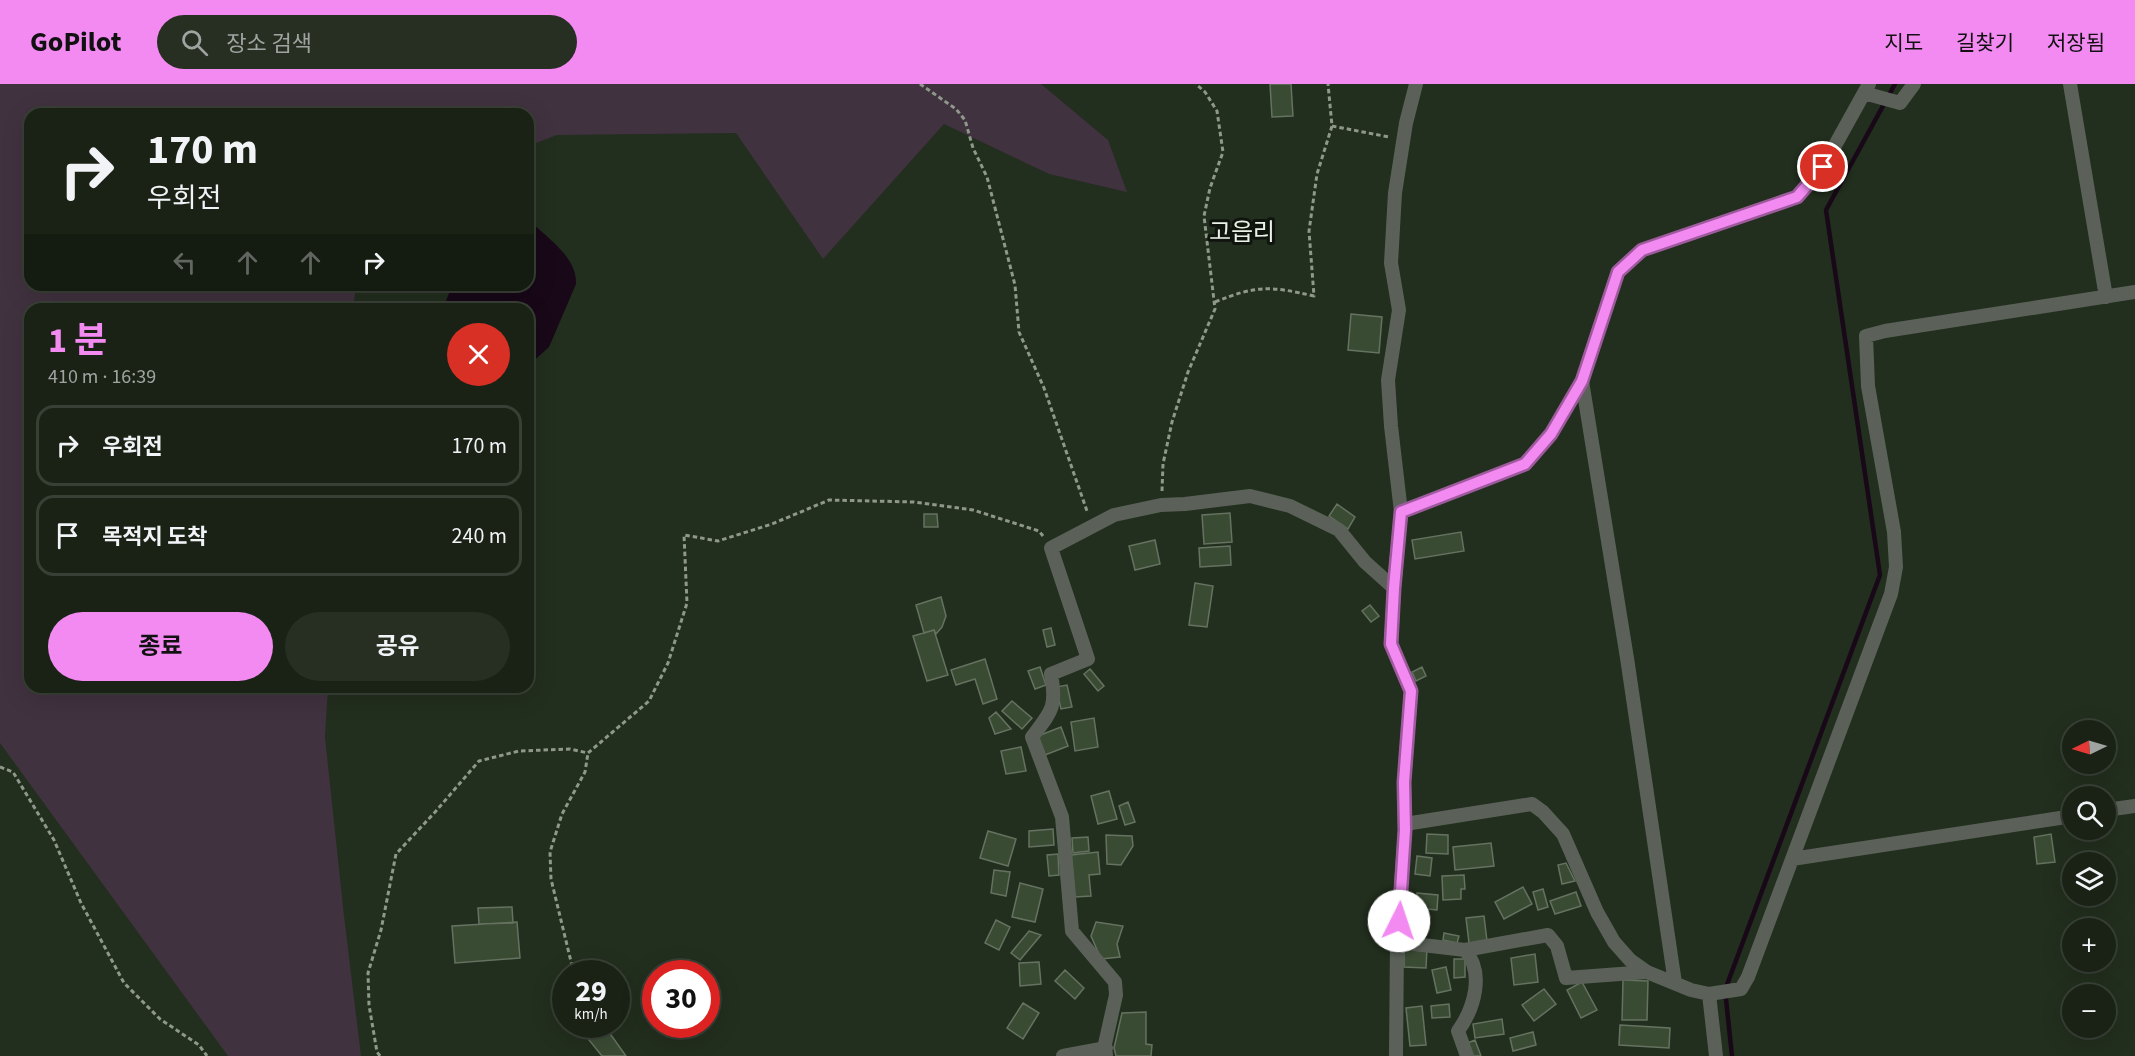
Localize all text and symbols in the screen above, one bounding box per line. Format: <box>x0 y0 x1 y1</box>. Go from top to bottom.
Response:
search box <box>157 15 577 69</box>
text: GoPilot <box>30 22 121 62</box>
icon: search <box>178 26 211 59</box>
text: 장소 검색 <box>226 28 312 60</box>
text: 지도 <box>1884 28 1923 58</box>
text: 길찾기 <box>1956 28 2014 58</box>
text: 저장됨 <box>2047 28 2105 58</box>
text: 170 m <box>147 120 258 180</box>
icon: right <box>48 132 126 210</box>
pin <box>1797 141 1848 192</box>
icon: arrive <box>1806 150 1839 183</box>
text: 우회전 <box>147 179 222 218</box>
district label: 고읍리 <box>1209 215 1275 250</box>
icon: left <box>168 246 201 279</box>
icon: ahead <box>231 246 264 279</box>
icon: ahead <box>294 246 327 279</box>
icon: right <box>357 246 390 279</box>
text: 1 분 <box>48 315 107 366</box>
button: close <box>447 323 510 386</box>
text: 410 m · 16:39 <box>48 363 156 391</box>
icon: right <box>51 429 84 462</box>
text: 170 m <box>452 430 507 462</box>
text: 우회전 <box>102 431 163 463</box>
icon: arrive <box>51 519 84 552</box>
text: 240 m <box>452 520 507 552</box>
text: 목적지 도착 <box>102 521 208 553</box>
button: 종료 <box>48 612 273 681</box>
button: 공유 <box>285 612 510 681</box>
north arrow <box>2062 720 2116 774</box>
map controls <box>2062 720 2116 1038</box>
button: search <box>2062 786 2116 840</box>
button: layers <box>2062 852 2116 906</box>
position arrow <box>1367 889 1431 953</box>
button: + <box>2062 918 2116 972</box>
speed limit sign: 30 <box>642 960 720 1038</box>
text: 29 <box>575 970 607 1013</box>
button: − <box>2062 984 2116 1038</box>
text: km/h <box>574 1004 608 1025</box>

